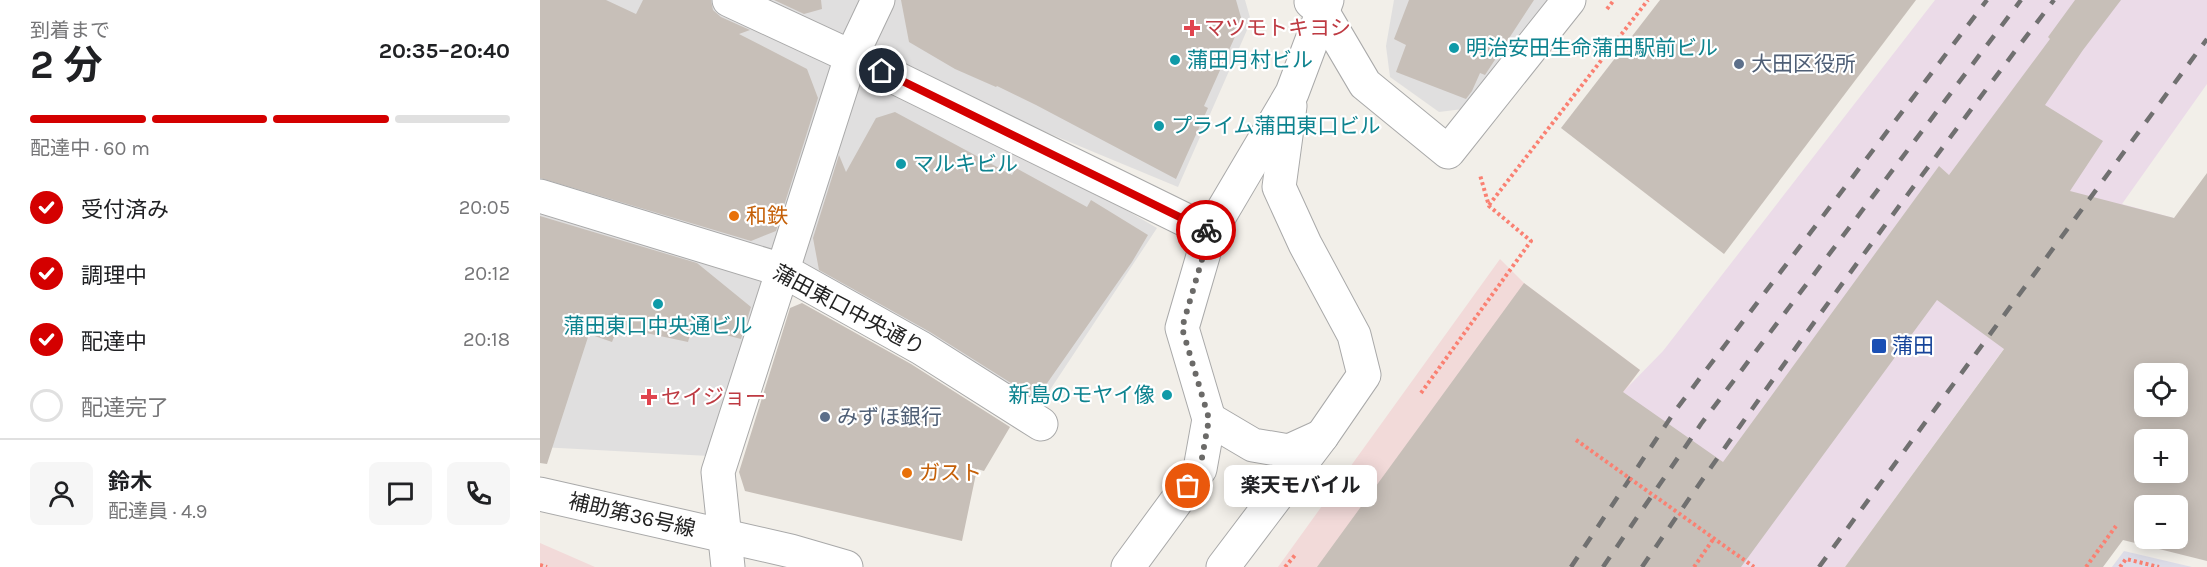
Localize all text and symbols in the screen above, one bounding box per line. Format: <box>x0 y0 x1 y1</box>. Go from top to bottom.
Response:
place label: マツモトキヨシ <box>1204 16 1351 40</box>
text: 到着まで <box>30 19 110 42</box>
marker: マツモトキヨシ <box>1185 21 1199 35</box>
place label: 明治安田生命蒲田駅前ビル <box>1466 36 1718 60</box>
text: 20:35–20:40 <box>379 38 510 64</box>
marker: 明治安田生命蒲田駅前ビル <box>1447 41 1461 55</box>
text: 2 分 <box>30 42 102 88</box>
pin <box>856 45 907 96</box>
place label: 蒲田月村ビル <box>1187 48 1313 72</box>
place label: 大田区役所 <box>1751 52 1856 76</box>
marker: 蒲田月村ビル <box>1168 53 1182 67</box>
icon: home <box>865 54 898 87</box>
marker: 大田区役所 <box>1732 57 1746 71</box>
place label: プライム蒲田東口ビル <box>1171 114 1381 138</box>
marker: プライム蒲田東口ビル <box>1152 119 1166 133</box>
text: 配達中 · 60 m <box>30 137 150 160</box>
place label: マルキビル <box>913 152 1018 176</box>
marker: マルキビル <box>894 157 908 171</box>
icon: check <box>30 191 63 224</box>
text: 20:05 <box>459 196 510 219</box>
text: 受付済み <box>81 197 169 223</box>
courier <box>1176 200 1236 260</box>
place label: 和鉄 <box>746 204 788 228</box>
marker: 和鉄 <box>727 209 741 223</box>
icon: bike <box>1190 214 1223 247</box>
icon: check <box>30 257 63 290</box>
street label: 蒲田東口中央通り <box>769 260 929 360</box>
text: 20:12 <box>464 262 510 285</box>
text: 調理中 <box>81 263 147 289</box>
marker: 蒲田東口中央通ビル <box>651 297 665 311</box>
place label: 蒲田東口中央通ビル <box>564 314 753 338</box>
icon: check <box>30 323 63 356</box>
text: 20:18 <box>463 328 510 351</box>
text: 配達中 <box>81 329 147 355</box>
place label: 蒲田 <box>1892 334 1934 358</box>
marker: 蒲田 <box>1870 337 1888 355</box>
map controls <box>2134 363 2188 549</box>
button: locate <box>2134 363 2188 417</box>
place label: 新島のモヤイ像 <box>1008 383 1155 407</box>
place label: セイジョー <box>661 385 766 409</box>
marker: 新島のモヤイ像 <box>1160 388 1174 402</box>
marker: セイジョー <box>642 390 656 404</box>
text: 配達完了 <box>81 395 169 421</box>
place label: みずほ銀行 <box>837 405 942 429</box>
marker: みずほ銀行 <box>818 410 832 424</box>
button: + <box>2134 429 2188 483</box>
pin <box>1162 460 1213 511</box>
place label: ガスト <box>919 461 982 485</box>
button: person <box>30 462 93 525</box>
button: chat <box>369 462 432 525</box>
button: phone <box>447 462 510 525</box>
callout: 楽天モバイル <box>1224 465 1377 507</box>
marker: ガスト <box>900 466 914 480</box>
text: 鈴木 <box>108 469 152 495</box>
icon: bag <box>1171 469 1204 502</box>
text: 楽天モバイル <box>1241 474 1361 497</box>
street label: 補助第36号線 <box>566 489 698 541</box>
button: − <box>2134 495 2188 549</box>
text: 配達員 · 4.9 <box>108 500 207 523</box>

